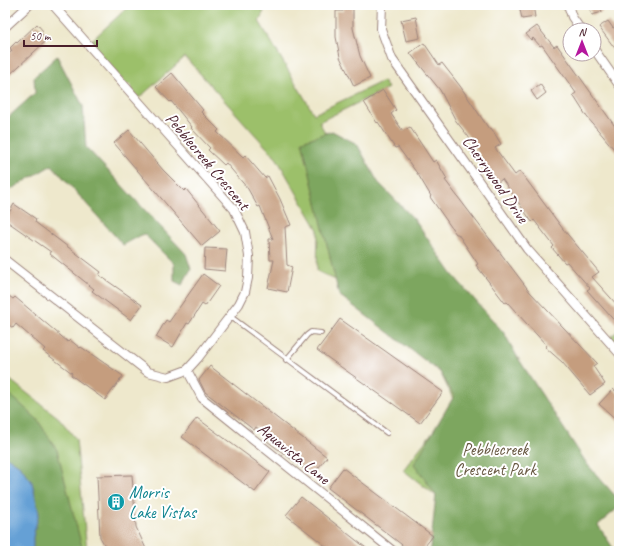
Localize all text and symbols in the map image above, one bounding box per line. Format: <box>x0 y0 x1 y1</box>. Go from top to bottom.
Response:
scale bar <box>24 22 97 48</box>
north arrow <box>562 22 602 62</box>
text: N <box>579 25 588 39</box>
text: 50 m <box>30 28 52 44</box>
street label: Pebblecreek Crescent <box>161 108 256 216</box>
street label: Cherrywood Drive <box>458 132 534 228</box>
street label: Aquavista Lane <box>253 418 335 490</box>
park label: Pebblecreek Crescent Park <box>454 439 537 480</box>
place label: Morris Lake Vistas <box>129 482 198 523</box>
building icon: Morris Lake Vistas <box>106 492 126 512</box>

